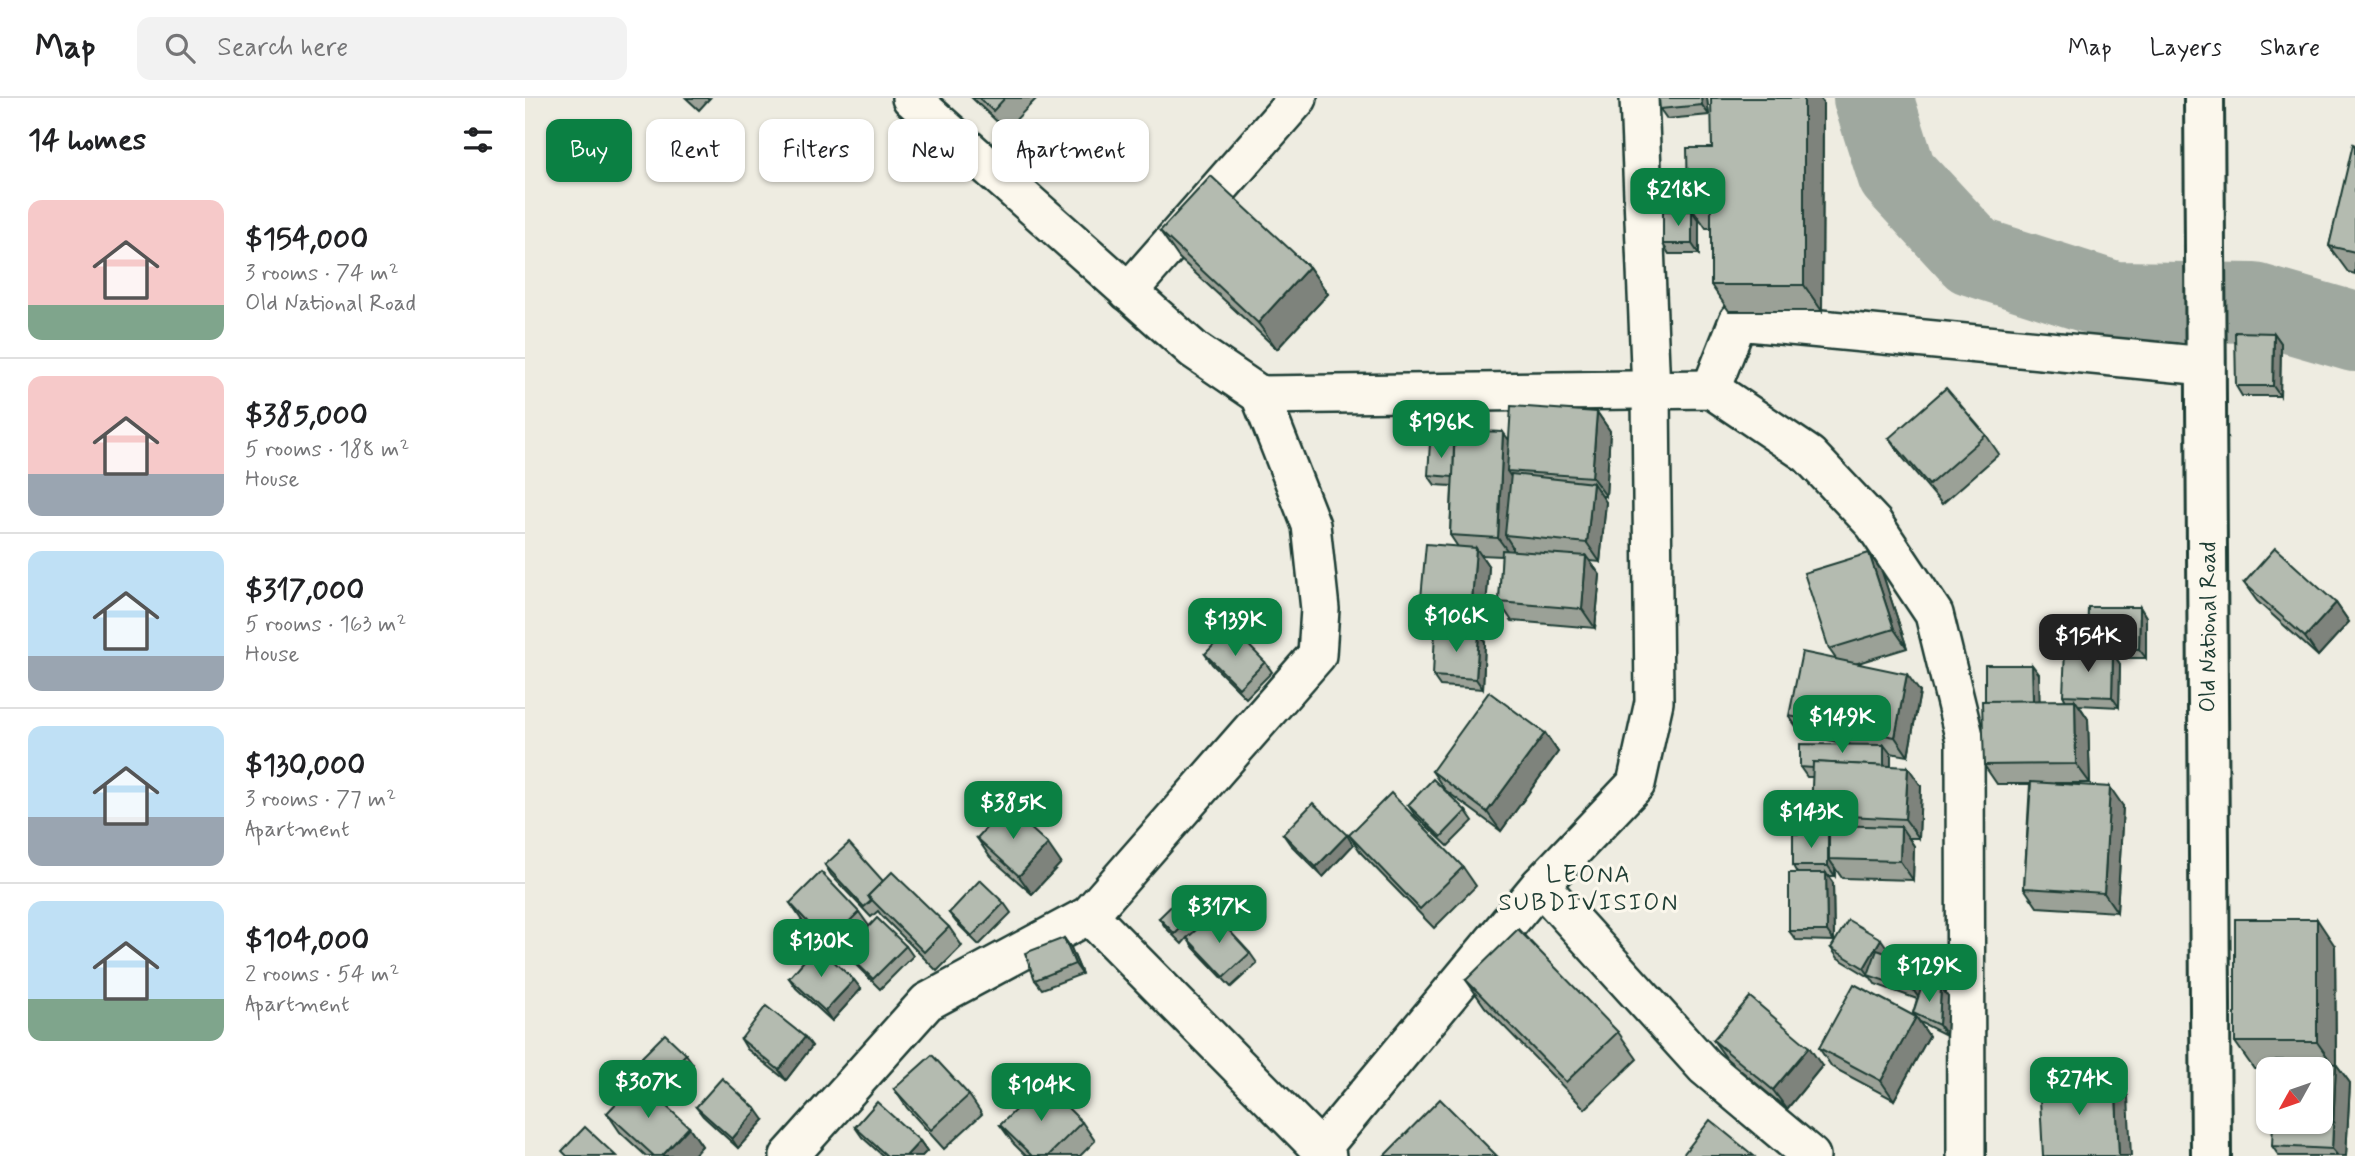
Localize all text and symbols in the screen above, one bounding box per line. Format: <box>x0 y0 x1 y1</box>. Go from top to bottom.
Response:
search box <box>137 17 627 80</box>
text: Map <box>35 26 95 70</box>
icon: search <box>161 29 199 67</box>
text: Search here <box>217 31 348 65</box>
text: Map <box>2068 33 2112 64</box>
text: Layers <box>2150 33 2222 64</box>
text: Share <box>2260 33 2320 64</box>
chip: Buy <box>546 119 632 182</box>
chip: Rent <box>646 119 745 182</box>
chip: Filters <box>759 119 874 182</box>
chip: New <box>888 119 978 182</box>
chip: Apartment <box>992 119 1149 182</box>
text: 14 homes <box>28 121 146 160</box>
icon: filters <box>459 121 497 159</box>
pin: $218K <box>1629 169 1727 228</box>
text: $218K <box>1646 176 1710 206</box>
text: $154,000 <box>245 220 368 259</box>
icon: home <box>84 228 168 312</box>
text: 3 rooms · 74 m² <box>245 259 399 289</box>
text: Old National Road <box>245 289 416 319</box>
text: $385,000 <box>245 396 368 435</box>
pin: $196K <box>1392 400 1490 460</box>
icon: home <box>84 404 168 488</box>
text: $196K <box>1409 408 1473 438</box>
text: 5 rooms · 188 m² <box>245 435 409 465</box>
text: House <box>245 465 299 495</box>
street label: Old National Road <box>2194 541 2224 713</box>
text: $317,000 <box>245 571 364 610</box>
icon: home <box>84 579 168 663</box>
pin: $106K <box>1407 594 1505 654</box>
pin: $139K <box>1186 598 1284 658</box>
text: $106K <box>1424 602 1488 632</box>
text: $139K <box>1204 606 1266 636</box>
text: 5 rooms · 163 m² <box>245 610 407 640</box>
pin: $154K <box>2039 614 2137 674</box>
text: $154K <box>2055 622 2121 652</box>
text: House <box>245 640 299 670</box>
pin: $149K <box>1793 696 1891 755</box>
text: $149K <box>1809 703 1875 733</box>
text: $130,000 <box>245 746 365 785</box>
icon: home <box>84 754 168 838</box>
pin: $385K <box>964 782 1062 841</box>
text: 3 rooms · 77 m² <box>245 785 396 815</box>
text: $385K <box>980 789 1046 819</box>
pin: $143K <box>1762 790 1860 850</box>
text: $143K <box>1779 798 1843 828</box>
text: Apartment <box>245 815 350 845</box>
district label: LEONA SUBDIVISION <box>1498 860 1680 919</box>
pin: $317K <box>1170 886 1268 945</box>
text: $317K <box>1188 893 1250 923</box>
pin: $130K <box>772 920 870 979</box>
text: $104,000 <box>245 921 369 960</box>
text: $130K <box>789 927 853 957</box>
icon: home <box>84 929 168 1013</box>
pin: $129K <box>1880 944 1978 1004</box>
text: $129K <box>1897 952 1961 982</box>
text: 2 rooms · 54 m² <box>245 960 399 990</box>
text: Apartment <box>245 990 350 1020</box>
north arrow <box>2256 1057 2333 1134</box>
map controls <box>2256 1057 2333 1134</box>
pin: $274K <box>2030 1058 2128 1117</box>
pin: $307K <box>599 1060 697 1120</box>
pin: $104K <box>992 1063 1090 1123</box>
text: $274K <box>2046 1065 2112 1095</box>
text: $307K <box>615 1068 681 1098</box>
text: $104K <box>1008 1071 1074 1101</box>

